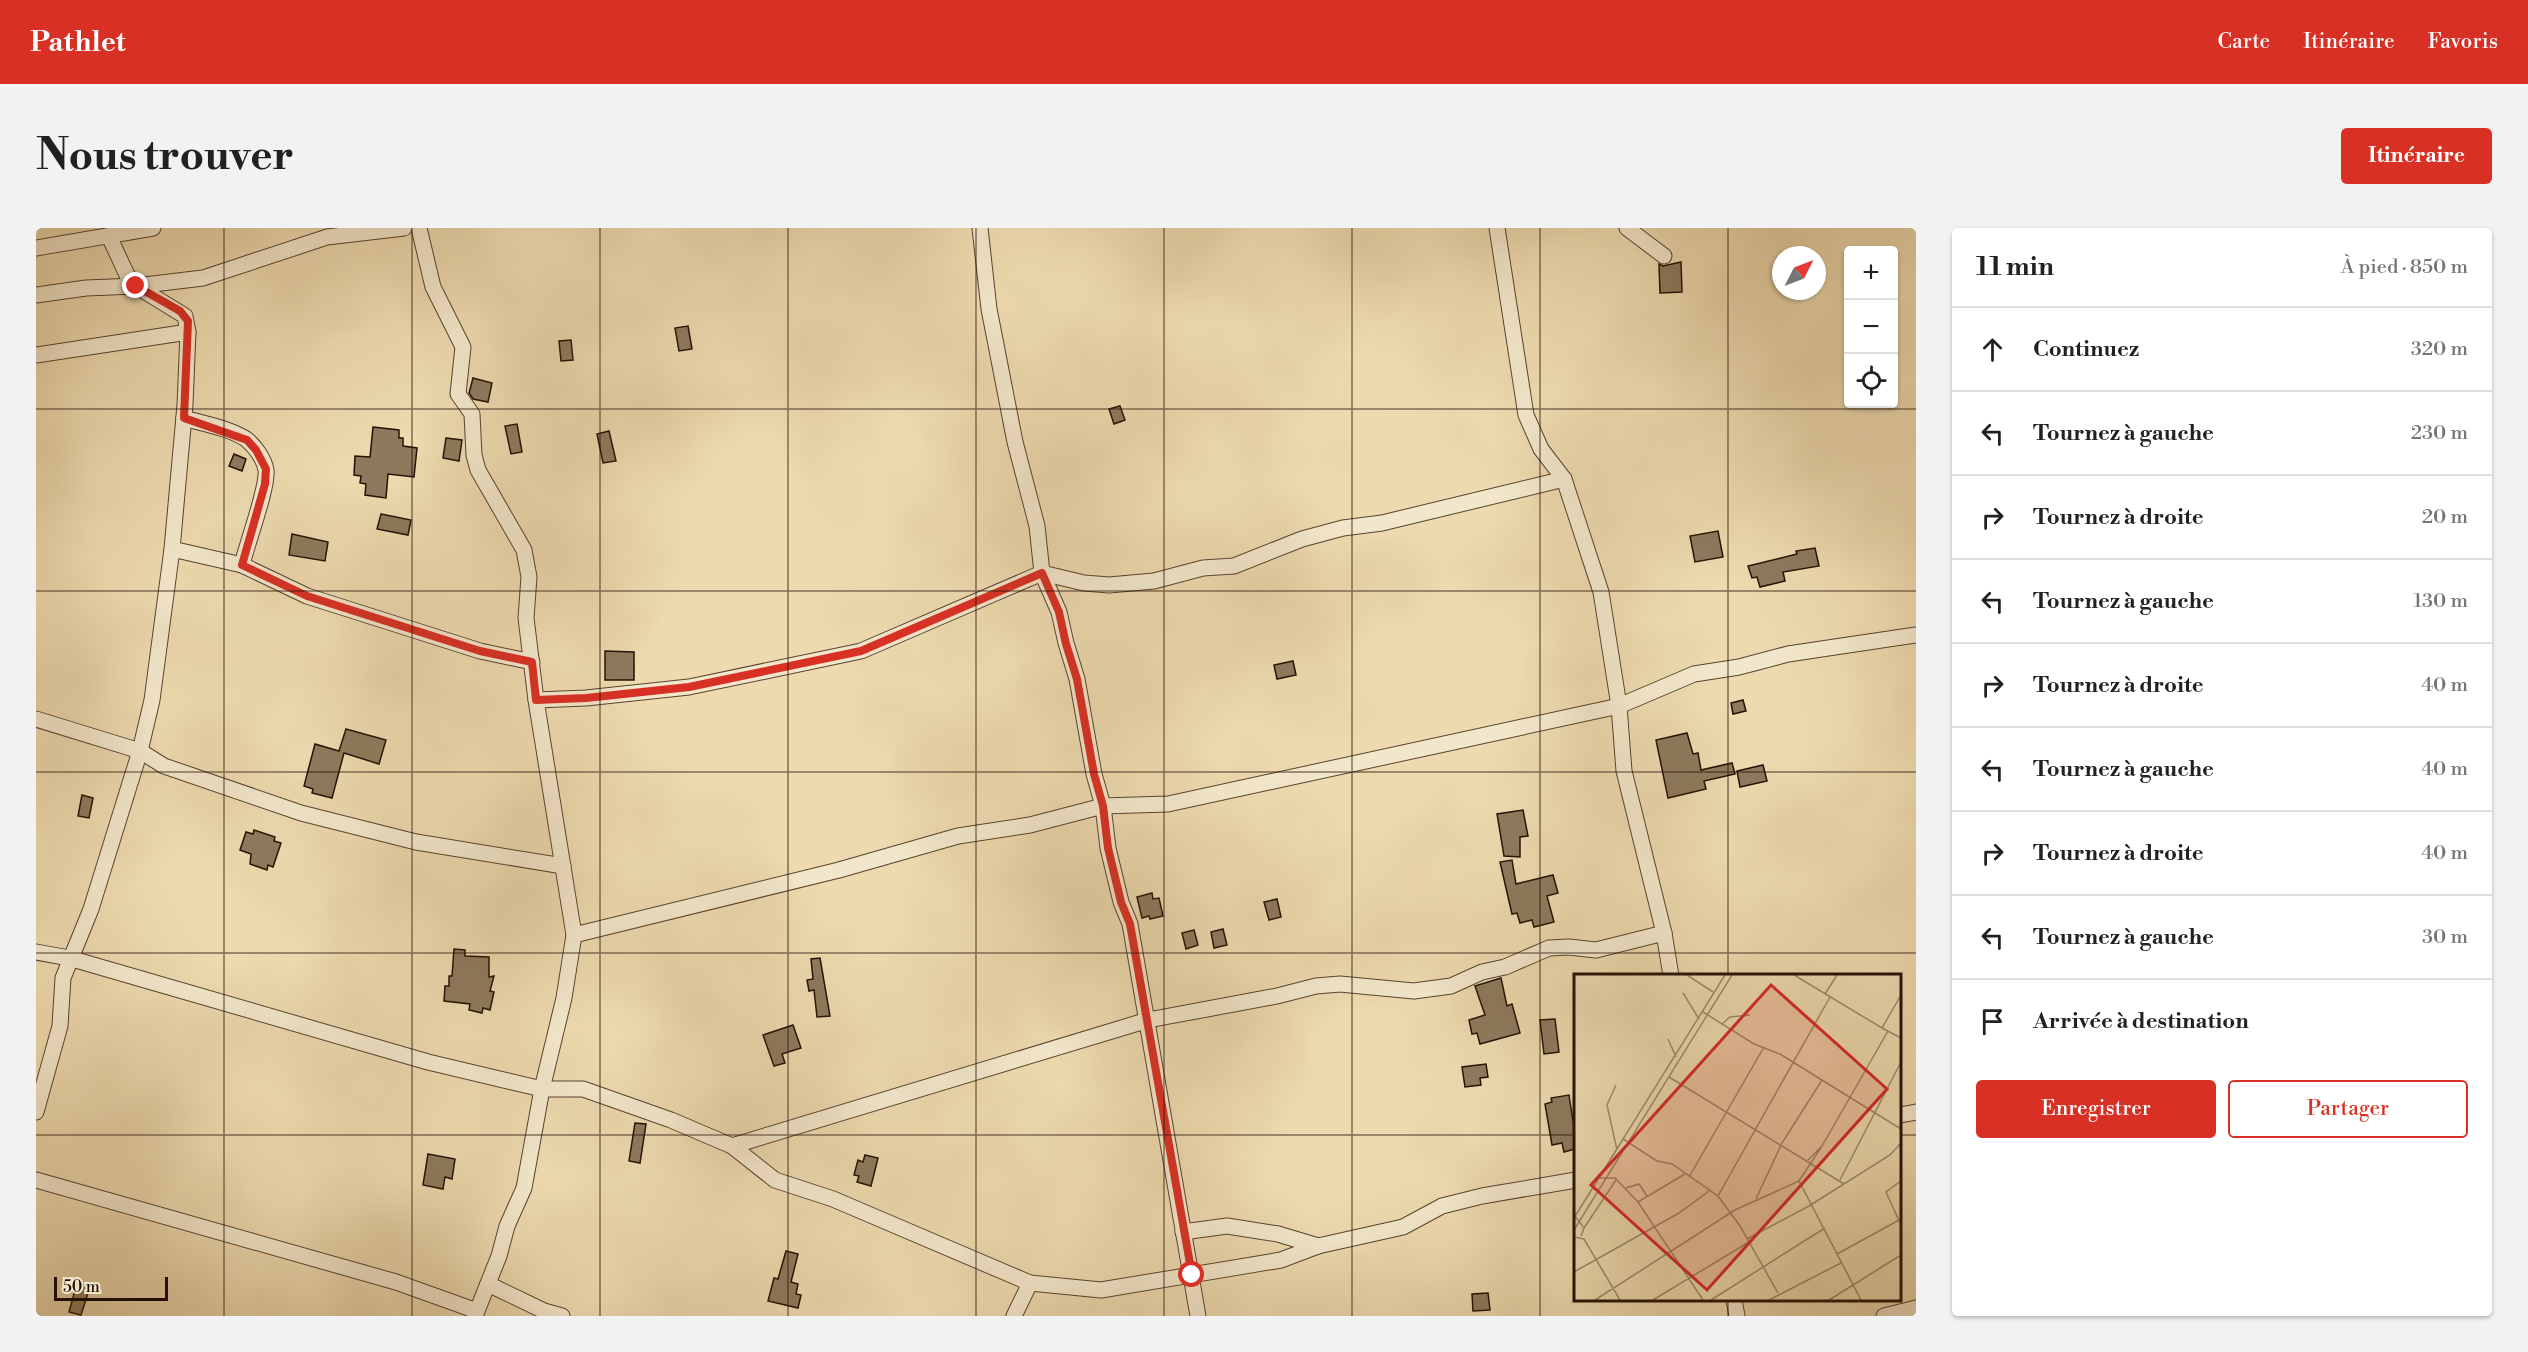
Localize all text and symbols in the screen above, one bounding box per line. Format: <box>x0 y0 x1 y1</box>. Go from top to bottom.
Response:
text: Pathlet <box>30 25 126 60</box>
text: Carte <box>2218 29 2270 55</box>
text: Itinéraire <box>2303 29 2395 55</box>
text: Favoris <box>2428 29 2498 55</box>
button: Itinéraire <box>2341 128 2492 184</box>
text: Nous trouver <box>36 130 294 183</box>
north arrow <box>1772 246 1826 300</box>
map controls <box>1844 246 1898 408</box>
button: + <box>1844 246 1898 300</box>
text: 11 min <box>1976 251 2054 283</box>
text: À pied · 850 m <box>2341 255 2468 280</box>
route end <box>122 272 148 298</box>
button: − <box>1844 300 1898 354</box>
icon: ahead <box>1976 333 2009 366</box>
text: Continuez <box>2033 336 2139 363</box>
text: 320 m <box>2411 337 2468 362</box>
button: locate <box>1844 354 1898 408</box>
icon: left <box>1976 417 2009 450</box>
text: Tournez à gauche <box>2033 420 2214 447</box>
text: 230 m <box>2411 421 2468 446</box>
icon: right <box>1976 501 2009 534</box>
text: Tournez à droite <box>2033 504 2204 531</box>
text: 20 m <box>2422 505 2468 530</box>
icon: left <box>1976 585 2009 618</box>
text: Tournez à gauche <box>2033 588 2214 615</box>
text: 130 m <box>2413 589 2468 614</box>
icon: right <box>1976 669 2009 702</box>
text: Tournez à droite <box>2033 672 2204 699</box>
text: 40 m <box>2421 673 2468 698</box>
icon: left <box>1976 753 2009 786</box>
text: Tournez à gauche <box>2033 756 2214 783</box>
text: 40 m <box>2421 757 2468 782</box>
icon: right <box>1976 837 2009 870</box>
text: Tournez à droite <box>2033 840 2204 867</box>
text: 40 m <box>2421 841 2468 866</box>
icon: left <box>1976 921 2009 954</box>
text: Tournez à gauche <box>2033 924 2214 951</box>
text: 30 m <box>2422 925 2468 950</box>
inset map <box>1574 974 1901 1301</box>
icon: arrive <box>1976 1005 2009 1038</box>
text: Arrivée à destination <box>2033 1008 2249 1035</box>
button: Enregistrer <box>1976 1080 2216 1138</box>
button: Partager <box>2228 1080 2468 1138</box>
route start <box>1178 1261 1204 1287</box>
scale bar <box>54 1274 168 1302</box>
text: 50 m <box>63 1277 100 1297</box>

